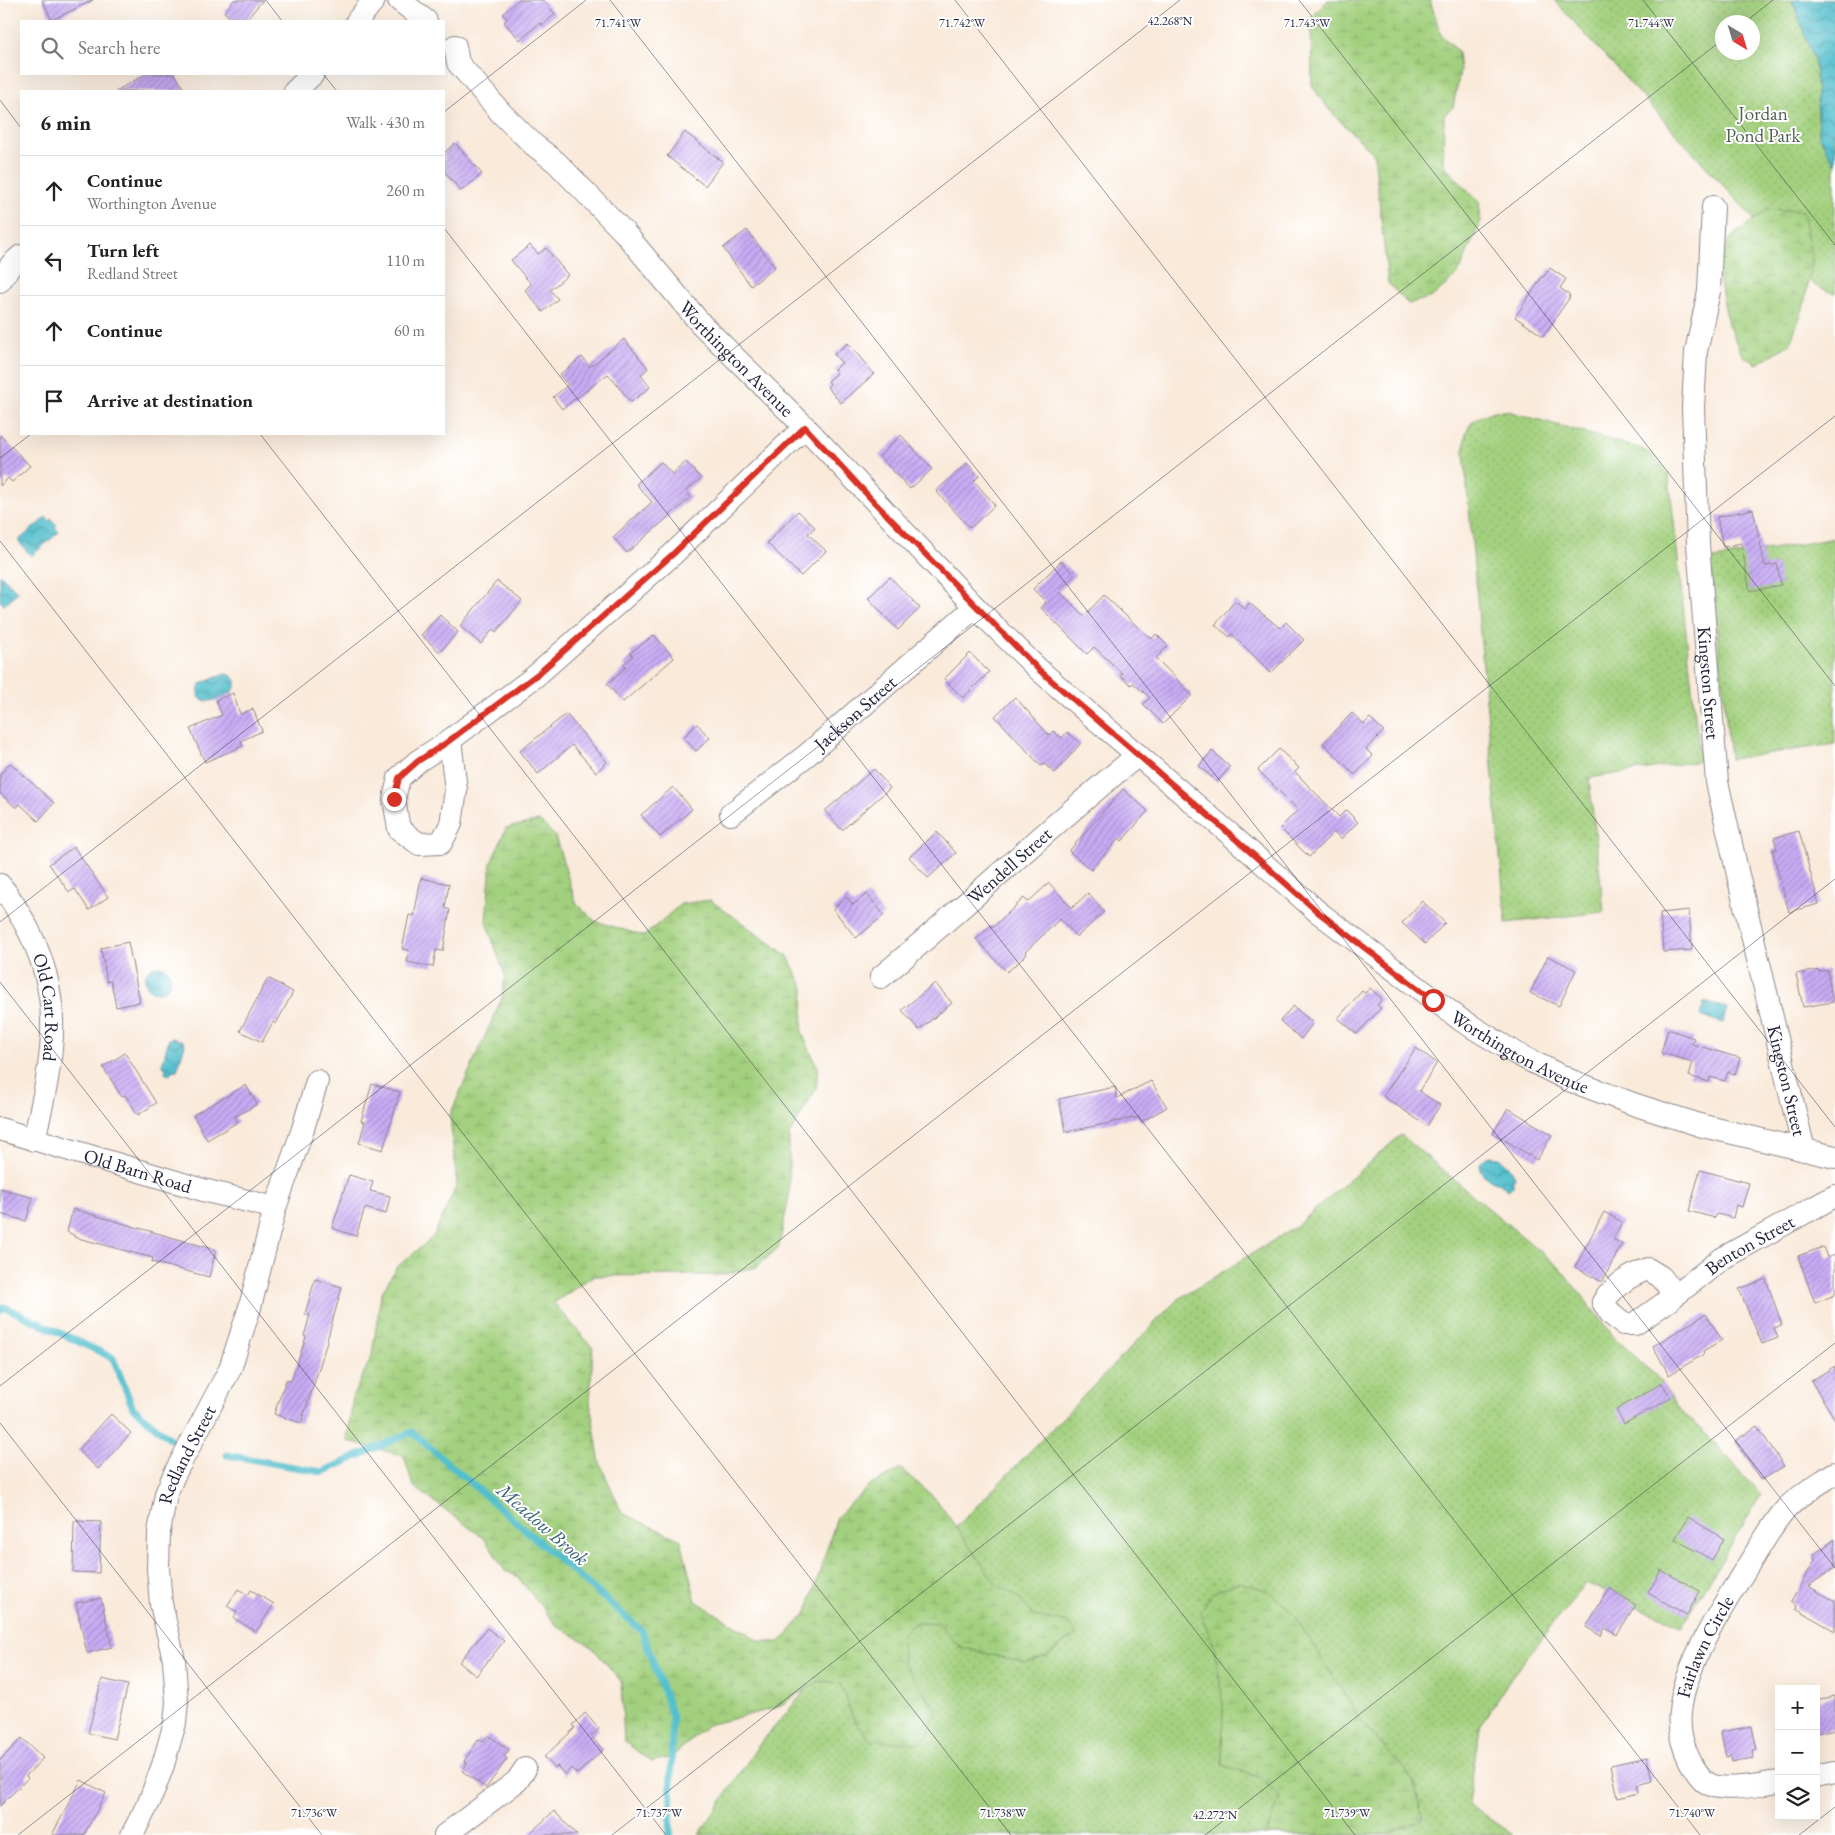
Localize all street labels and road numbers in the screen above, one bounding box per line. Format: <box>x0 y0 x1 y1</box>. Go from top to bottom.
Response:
street label: Worthington Avenue <box>674 295 800 422</box>
street label: Kingston Street <box>1692 626 1726 740</box>
street label: Jackson Street <box>807 670 901 757</box>
street label: Wendell Street <box>962 821 1057 909</box>
street label: Old Cart Road <box>27 950 65 1063</box>
street label: Worthington Avenue <box>1446 1004 1593 1099</box>
street label: Kingston Street <box>1762 1023 1813 1138</box>
street label: Old Barn Road <box>81 1142 195 1199</box>
street label: Benton Street <box>1699 1209 1799 1280</box>
street label: Redland Street <box>152 1401 221 1506</box>
street label: Fairlawn Circle <box>1670 1591 1739 1700</box>

